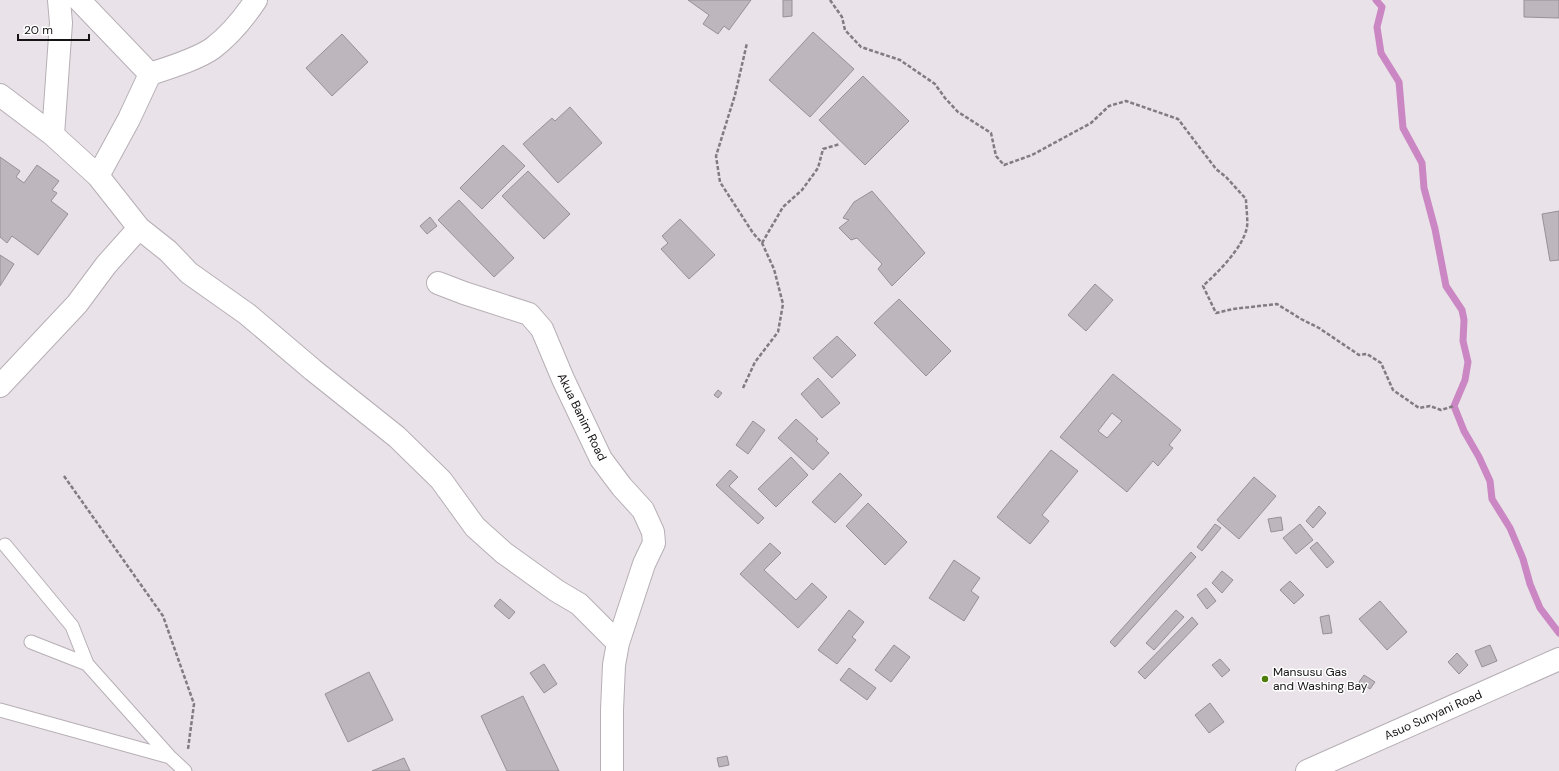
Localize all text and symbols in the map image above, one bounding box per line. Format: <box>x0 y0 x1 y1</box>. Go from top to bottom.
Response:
scale bar <box>18 16 89 42</box>
text: 20 m <box>24 22 53 38</box>
street label: Akua Banim Road <box>554 370 610 464</box>
place label: Mansusu Gas and Washing Bay <box>1273 664 1368 694</box>
marker: Mansusu Gas and Washing Bay <box>1260 674 1270 684</box>
street label: Asuo Sunyani Road <box>1382 686 1484 744</box>

